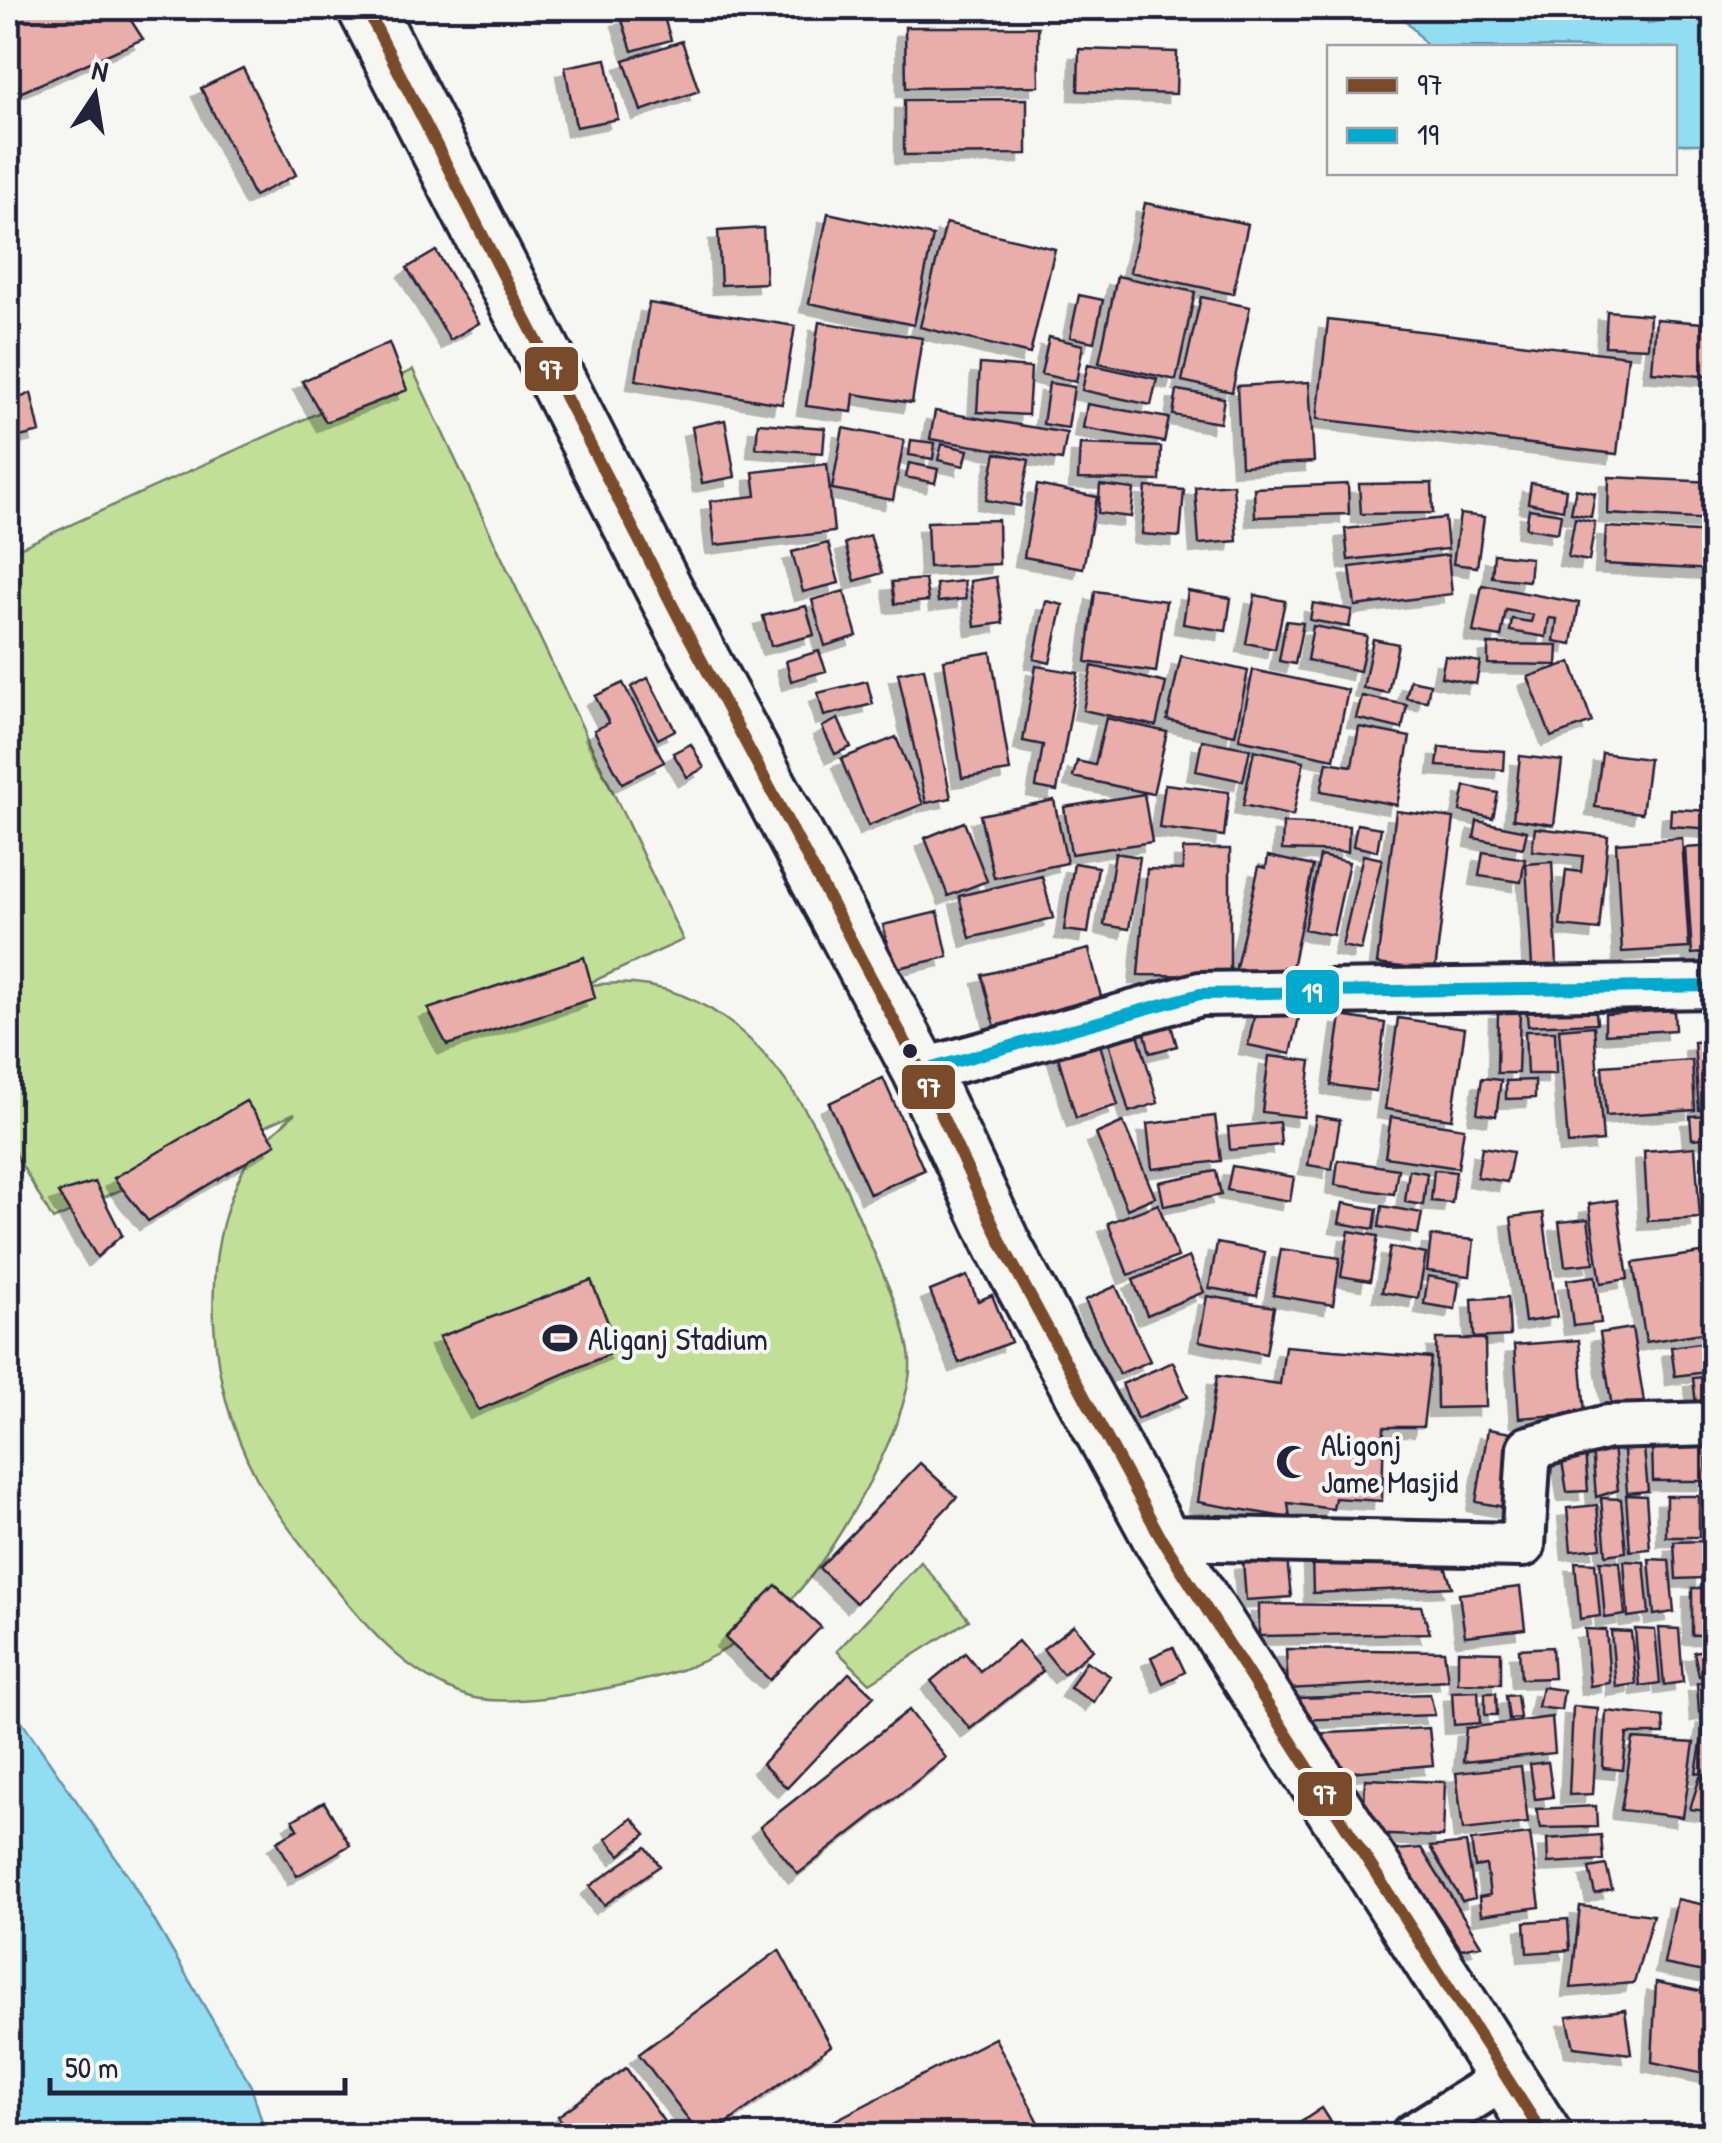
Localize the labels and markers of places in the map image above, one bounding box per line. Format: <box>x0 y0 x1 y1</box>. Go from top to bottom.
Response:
unlabelled marker <box>900 1041 920 1061</box>
place label: Aliganj Stadium <box>588 1317 768 1360</box>
sports icon: Aliganj Stadium <box>541 1319 579 1357</box>
place label: Aligonj Jame Masjid <box>1321 1423 1458 1503</box>
mosque icon: Aligonj Jame Masjid <box>1274 1443 1312 1481</box>

